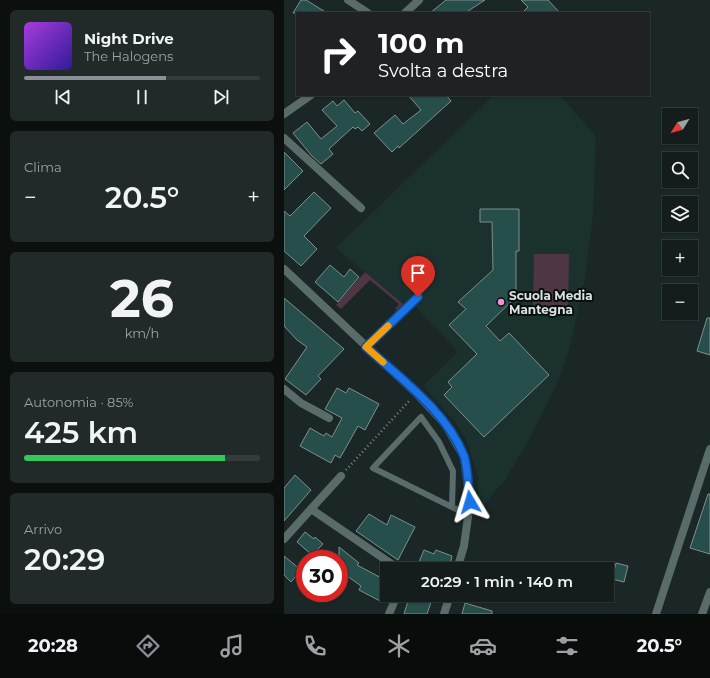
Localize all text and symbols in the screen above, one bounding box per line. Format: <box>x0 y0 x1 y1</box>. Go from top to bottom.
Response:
text: 100 m <box>378 26 464 60</box>
icon: right <box>312 28 364 80</box>
text: Night Drive <box>84 29 174 48</box>
text: The Halogens <box>84 48 173 64</box>
text: Svolta a destra <box>378 60 508 82</box>
icon: previous <box>52 86 74 108</box>
icon: pause <box>131 86 153 108</box>
icon: next <box>210 86 232 108</box>
north arrow <box>662 108 698 144</box>
map controls <box>662 108 698 320</box>
button: search <box>662 152 698 188</box>
text: Clima <box>24 159 62 175</box>
text: 20.5° <box>105 179 179 216</box>
text: − <box>24 184 37 211</box>
text: + <box>247 184 260 211</box>
button: layers <box>662 196 698 232</box>
button: + <box>662 240 698 276</box>
pin <box>401 256 435 297</box>
icon: arrive <box>407 262 429 284</box>
text: 26 <box>110 267 174 330</box>
button: − <box>662 284 698 320</box>
place label: Scuola Media Mantegna <box>509 288 593 317</box>
marker: Scuola Media Mantegna <box>496 297 506 307</box>
text: km/h <box>125 325 159 341</box>
text: Autonomia · 85% <box>24 394 133 410</box>
text: 425 km <box>24 414 138 451</box>
position arrow <box>449 481 491 523</box>
text: Arrivo <box>24 521 62 537</box>
text: 20:29 <box>24 541 105 578</box>
speed limit sign: 30 <box>296 550 348 602</box>
text: 20:29 · 1 min · 140 m <box>421 572 573 591</box>
icon: directions <box>134 632 162 660</box>
icon: music <box>218 632 246 660</box>
icon: phone <box>301 632 329 660</box>
icon: climate <box>385 632 413 660</box>
icon: car <box>469 632 497 660</box>
icon: filters <box>553 632 581 660</box>
text: 20:28 <box>28 635 78 657</box>
text: 20.5° <box>637 635 682 657</box>

